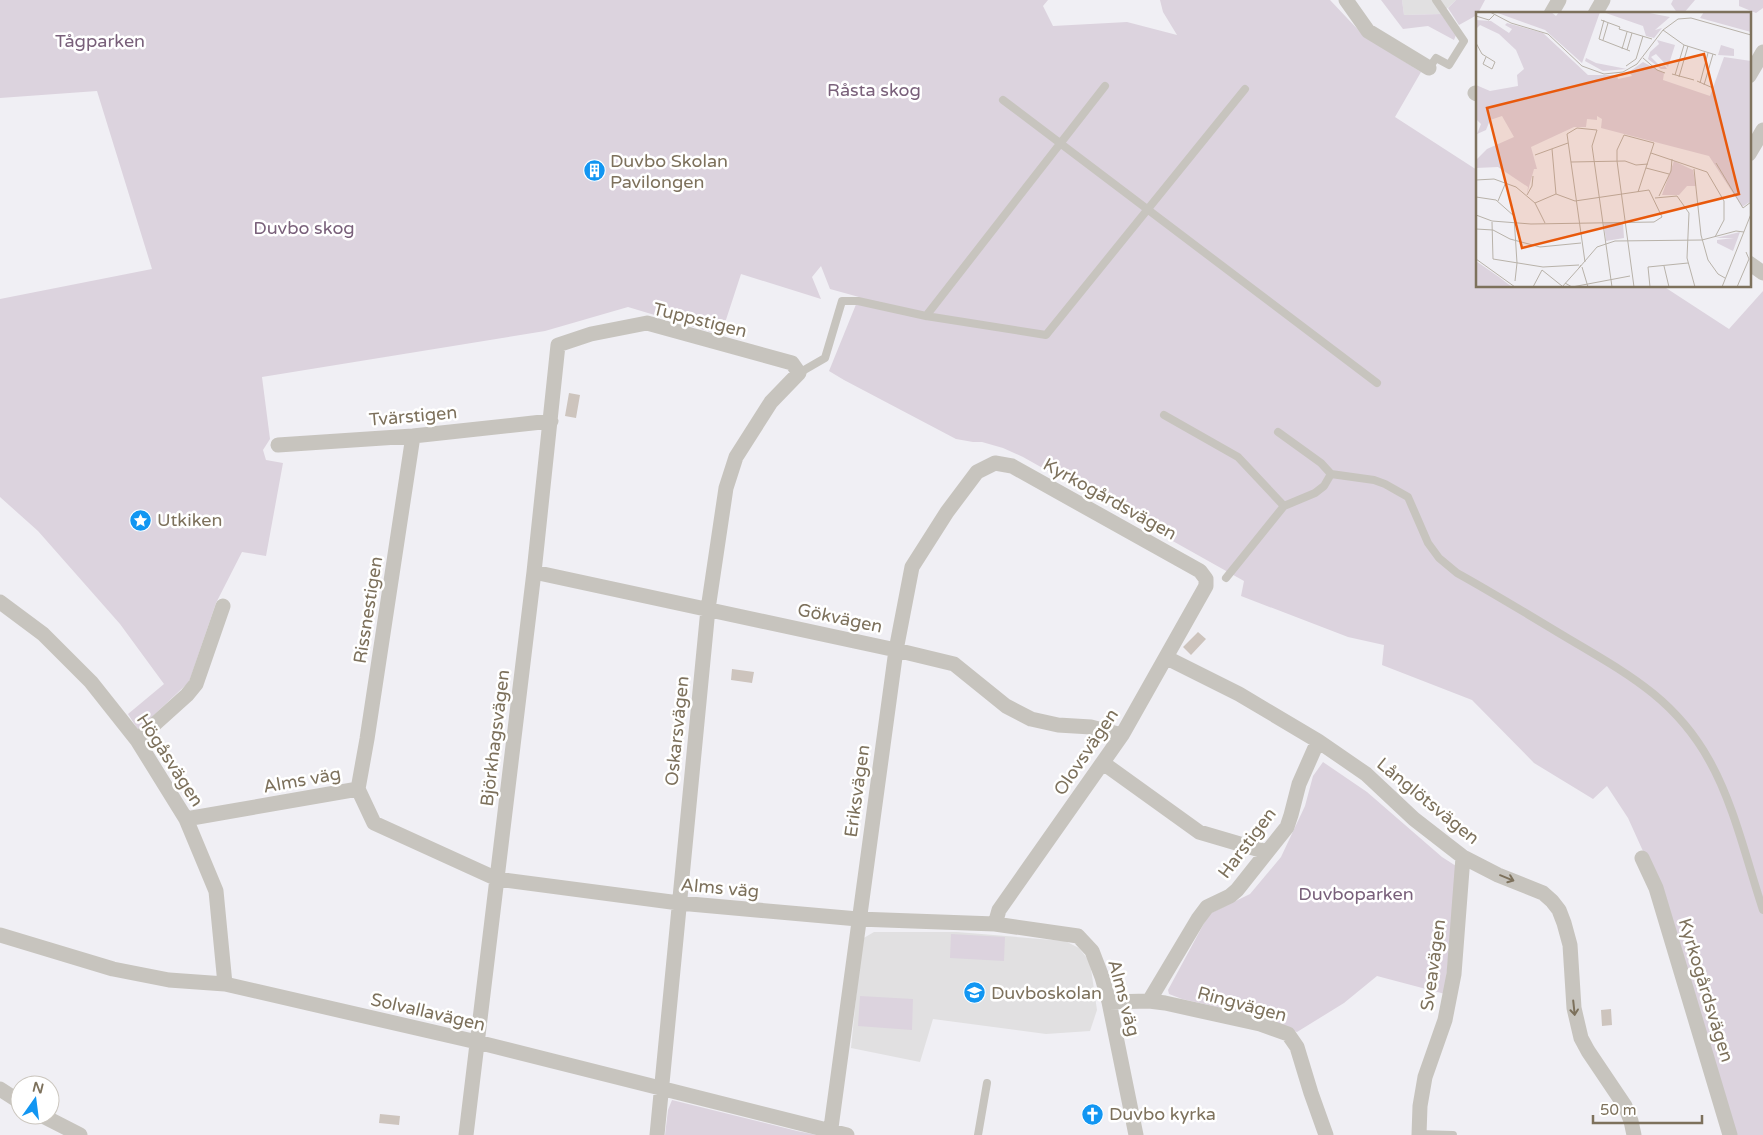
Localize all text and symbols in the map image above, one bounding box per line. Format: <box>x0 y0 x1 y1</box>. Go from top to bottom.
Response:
inset map <box>1476 12 1750 288</box>
park label: Tågparken <box>55 30 145 52</box>
park label: Råsta skog <box>827 79 921 101</box>
place label: Duvbo Skolan Pavilongen <box>610 150 728 193</box>
building icon: Duvbo Skolan Pavilongen <box>582 159 606 183</box>
park label: Duvbo skog <box>253 217 355 239</box>
street label: Tuppstigen <box>651 298 749 342</box>
street label: Tvärstigen <box>368 401 458 431</box>
street label: Kyrkogårdsvägen <box>1039 453 1181 545</box>
place icon: Utkiken <box>129 508 153 532</box>
place label: Utkiken <box>157 509 222 531</box>
street label: Rissnestigen <box>349 555 387 665</box>
street label: Gökvägen <box>795 598 885 638</box>
street label: Björkhagsvägen <box>476 668 514 808</box>
street label: Oskarsvägen <box>660 675 694 787</box>
street label: Olovsvägen <box>1049 704 1123 800</box>
street label: Högåsvägen <box>132 709 208 811</box>
street label: Eriksvägen <box>840 743 874 839</box>
street label: Långlötsvägen <box>1372 753 1484 849</box>
street label: Alms väg <box>261 762 343 798</box>
street label: Harstigen <box>1213 803 1281 883</box>
street label: Alms väg <box>680 874 760 902</box>
one-way arrow <box>1499 874 1514 884</box>
park label: Duvboparken <box>1298 883 1414 905</box>
street label: Kyrkogårdsvägen <box>1674 915 1738 1065</box>
street label: Sveavägen <box>1416 918 1450 1012</box>
street label: Alms väg <box>1103 957 1145 1039</box>
school or university icon: Duvboskolan <box>963 981 987 1005</box>
place label: Duvboskolan <box>991 982 1102 1004</box>
street label: Ringvägen <box>1195 982 1289 1026</box>
street label: Solvallavägen <box>369 988 487 1036</box>
one-way arrow <box>1569 1000 1579 1016</box>
north arrow <box>10 1075 60 1125</box>
text: N <box>31 1078 46 1097</box>
scale bar <box>1593 1092 1702 1124</box>
text: 50 m <box>1600 1101 1637 1119</box>
church icon: Duvbo kyrka <box>1081 1102 1105 1126</box>
place label: Duvbo kyrka <box>1109 1103 1216 1125</box>

